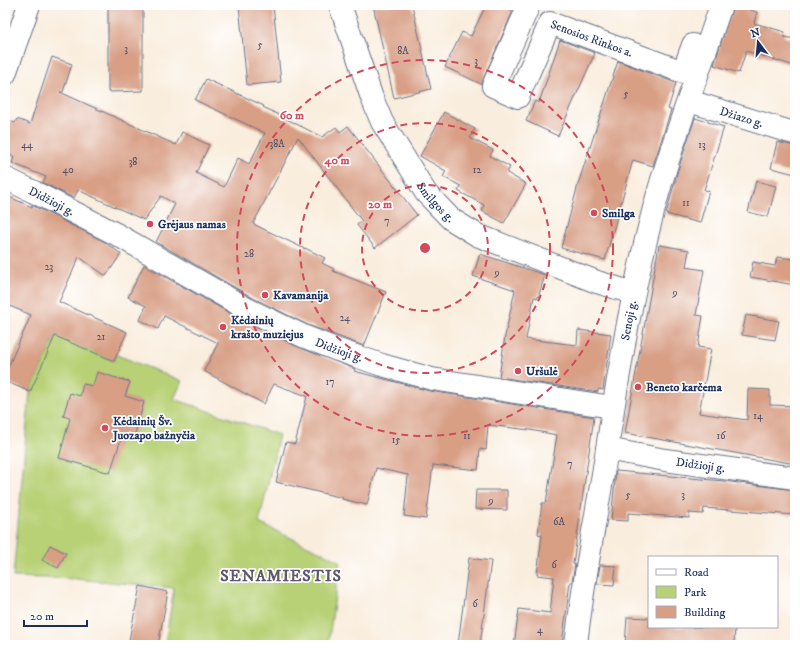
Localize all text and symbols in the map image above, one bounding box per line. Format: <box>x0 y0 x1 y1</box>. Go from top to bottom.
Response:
street label: Senosios Rinkos a. <box>548 17 635 61</box>
north arrow <box>738 22 778 62</box>
text: N <box>749 25 762 41</box>
house number: 5 <box>258 39 263 51</box>
house number: 3 <box>124 43 128 55</box>
house number: 8A <box>397 45 409 57</box>
house number: 3 <box>474 55 478 67</box>
house number: 5 <box>624 88 629 100</box>
street label: Džiazo g. <box>718 104 765 131</box>
text: 60 m <box>280 108 304 123</box>
house number: 38A <box>269 138 285 150</box>
house number: 44 <box>21 139 33 151</box>
house number: 13 <box>698 139 706 151</box>
text: 40 m <box>324 153 349 168</box>
house number: 38 <box>129 156 137 168</box>
house number: 40 <box>62 164 74 176</box>
house number: 12 <box>473 164 481 176</box>
street label: Smilgos g. <box>413 180 456 227</box>
street label: Didžioji g. <box>26 184 77 219</box>
text: 20 m <box>368 197 392 212</box>
house number: 11 <box>682 197 690 209</box>
place label: Smilga <box>602 206 636 221</box>
marker: Smilga <box>589 208 599 218</box>
house number: 7 <box>384 215 390 227</box>
place label: Grėjaus namas <box>158 217 226 232</box>
marker: Grėjaus namas <box>145 219 155 229</box>
centre of rings <box>418 241 432 255</box>
house number: 28 <box>244 248 254 260</box>
house number: 23 <box>45 261 54 273</box>
house number: 9 <box>494 267 500 279</box>
house number: 9 <box>672 287 678 299</box>
place label: Kavamanija <box>273 288 329 303</box>
marker: Kavamanija <box>260 290 270 300</box>
street label: Senoji g. <box>618 299 640 342</box>
house number: 24 <box>340 312 351 324</box>
place label: Kėdainių krašto muziejus <box>230 313 303 342</box>
marker: Kėdainių krašto muziejus <box>218 322 228 332</box>
house number: 21 <box>97 331 106 343</box>
street label: Didžioji g. <box>313 335 365 366</box>
place label: Uršulė <box>526 364 558 379</box>
marker: Uršulė <box>513 366 523 376</box>
house number: 17 <box>326 376 334 388</box>
place label: Beneto karčema <box>646 380 723 395</box>
marker: Beneto karčema <box>633 382 643 392</box>
house number: 14 <box>753 410 763 422</box>
place label: Kėdainių Šv. Juozapo bažnyčia <box>111 414 196 443</box>
marker: Kėdainių Šv. Juozapo bažnyčia <box>100 423 110 433</box>
house number: 11 <box>463 430 471 442</box>
house number: 16 <box>717 430 726 442</box>
house number: 15 <box>392 434 400 446</box>
street label: Didžioji g. <box>675 455 726 476</box>
house number: 7 <box>567 458 573 470</box>
house number: 5 <box>626 489 631 501</box>
house number: 3 <box>681 489 685 501</box>
house number: 9 <box>488 495 494 507</box>
house number: 6A <box>553 516 565 528</box>
legend <box>648 556 778 628</box>
house number: 6 <box>551 559 557 571</box>
text: Road <box>684 565 709 580</box>
district label: SENAMIESTIS <box>220 566 342 586</box>
text: Park <box>684 585 706 600</box>
house number: 6 <box>472 598 478 610</box>
scale bar <box>24 602 87 628</box>
text: Building <box>684 605 725 620</box>
text: 20 m <box>30 609 54 624</box>
house number: 4 <box>537 624 543 636</box>

